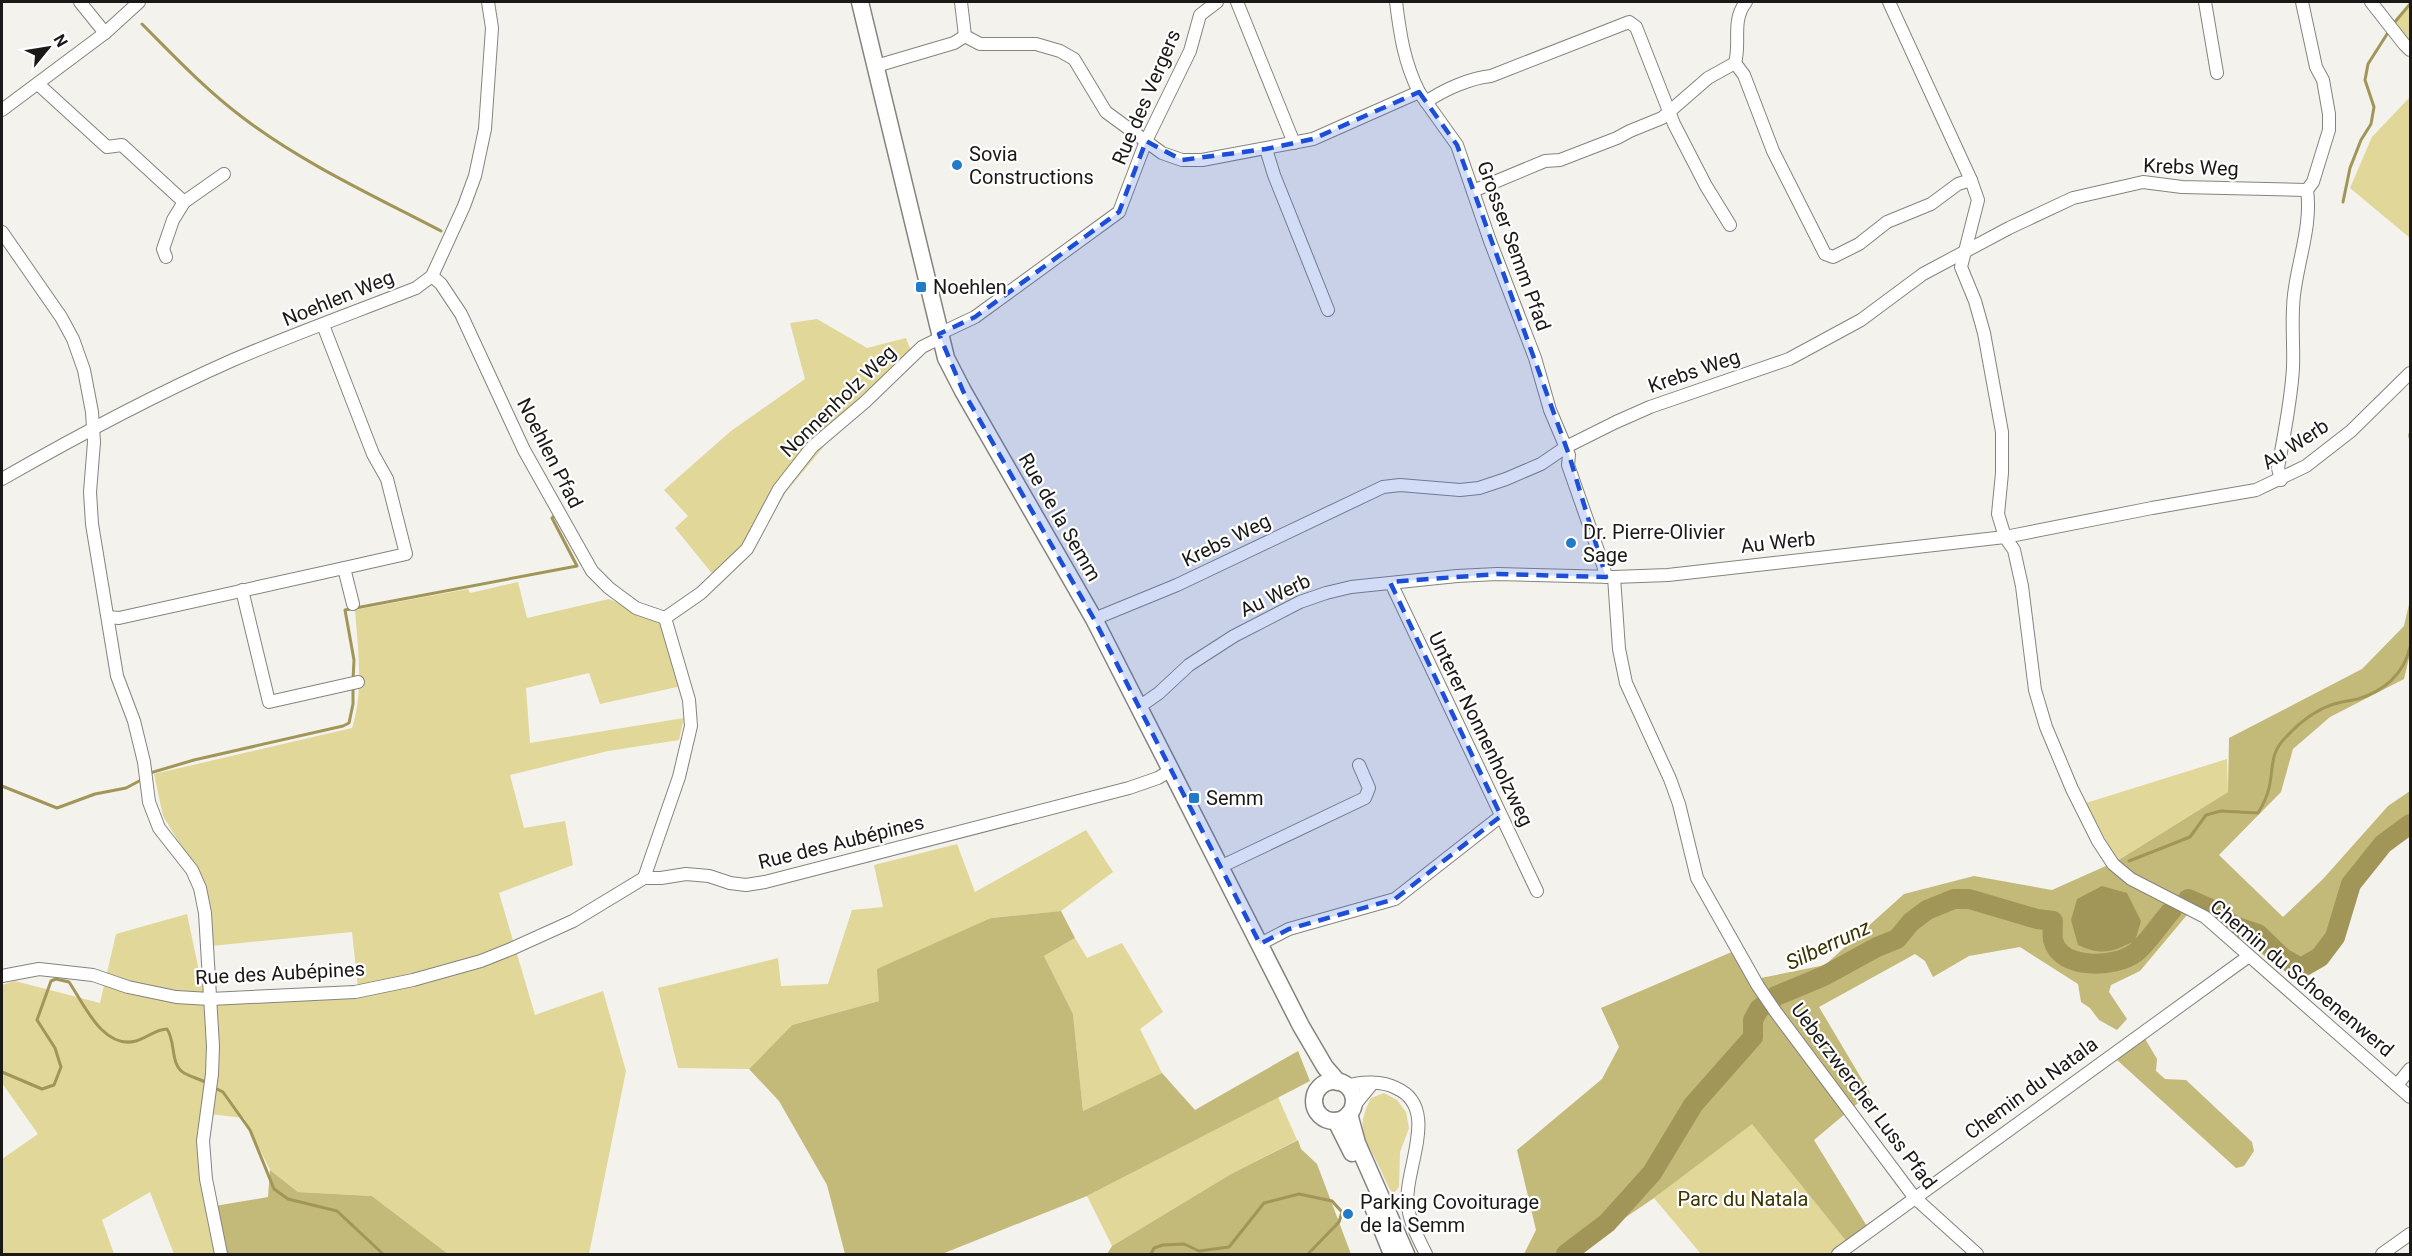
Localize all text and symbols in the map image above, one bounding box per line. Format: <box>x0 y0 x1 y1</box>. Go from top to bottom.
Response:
north arrow <box>18 18 78 78</box>
street label: Rue des Vergers <box>1107 26 1185 168</box>
text: N <box>50 31 72 50</box>
place label: Sovia Constructions <box>969 142 1094 189</box>
street label: Krebs Weg <box>2143 153 2239 181</box>
marker: Sovia Constructions <box>950 158 964 172</box>
street label: Grosser Semm Pfad <box>1472 158 1556 334</box>
street label: Noehlen Weg <box>279 265 397 331</box>
place label: Noehlen <box>933 275 1007 299</box>
marker: Noehlen <box>914 280 928 294</box>
street label: Nonnenholz Weg <box>775 340 901 462</box>
street label: Krebs Weg <box>1645 344 1743 398</box>
street label: Noehlen Pfad <box>512 394 588 512</box>
street label: Au Werb <box>2257 414 2333 474</box>
street label: Rue de la Semm <box>1014 449 1106 585</box>
street label: Krebs Weg <box>1178 508 1274 572</box>
place label: Dr. Pierre-Olivier Sage <box>1583 520 1725 567</box>
street label: Au Werb <box>1739 526 1817 558</box>
marker: Dr. Pierre-Olivier Sage <box>1564 536 1578 550</box>
street label: Au Werb <box>1236 568 1314 622</box>
street label: Unterer Nonnenholzweg <box>1423 628 1539 830</box>
place label: Semm <box>1206 786 1264 810</box>
marker: Semm <box>1187 791 1201 805</box>
street label: Rue des Aubépines <box>756 810 926 874</box>
street label: Chemin du Schoenenwerd <box>2205 894 2399 1062</box>
water label: Silberrunz <box>1782 915 1874 975</box>
street label: Rue des Aubépines <box>195 957 365 989</box>
street label: Ueberzwercher Luss Pfad <box>1786 998 1942 1194</box>
street label: Chemin du Natala <box>1960 1032 2102 1144</box>
park label: Parc du Natala <box>1678 1187 1809 1211</box>
place label: Parking Covoiturage de la Semm <box>1360 1190 1539 1237</box>
marker: Parking Covoiturage de la Semm <box>1341 1207 1355 1221</box>

